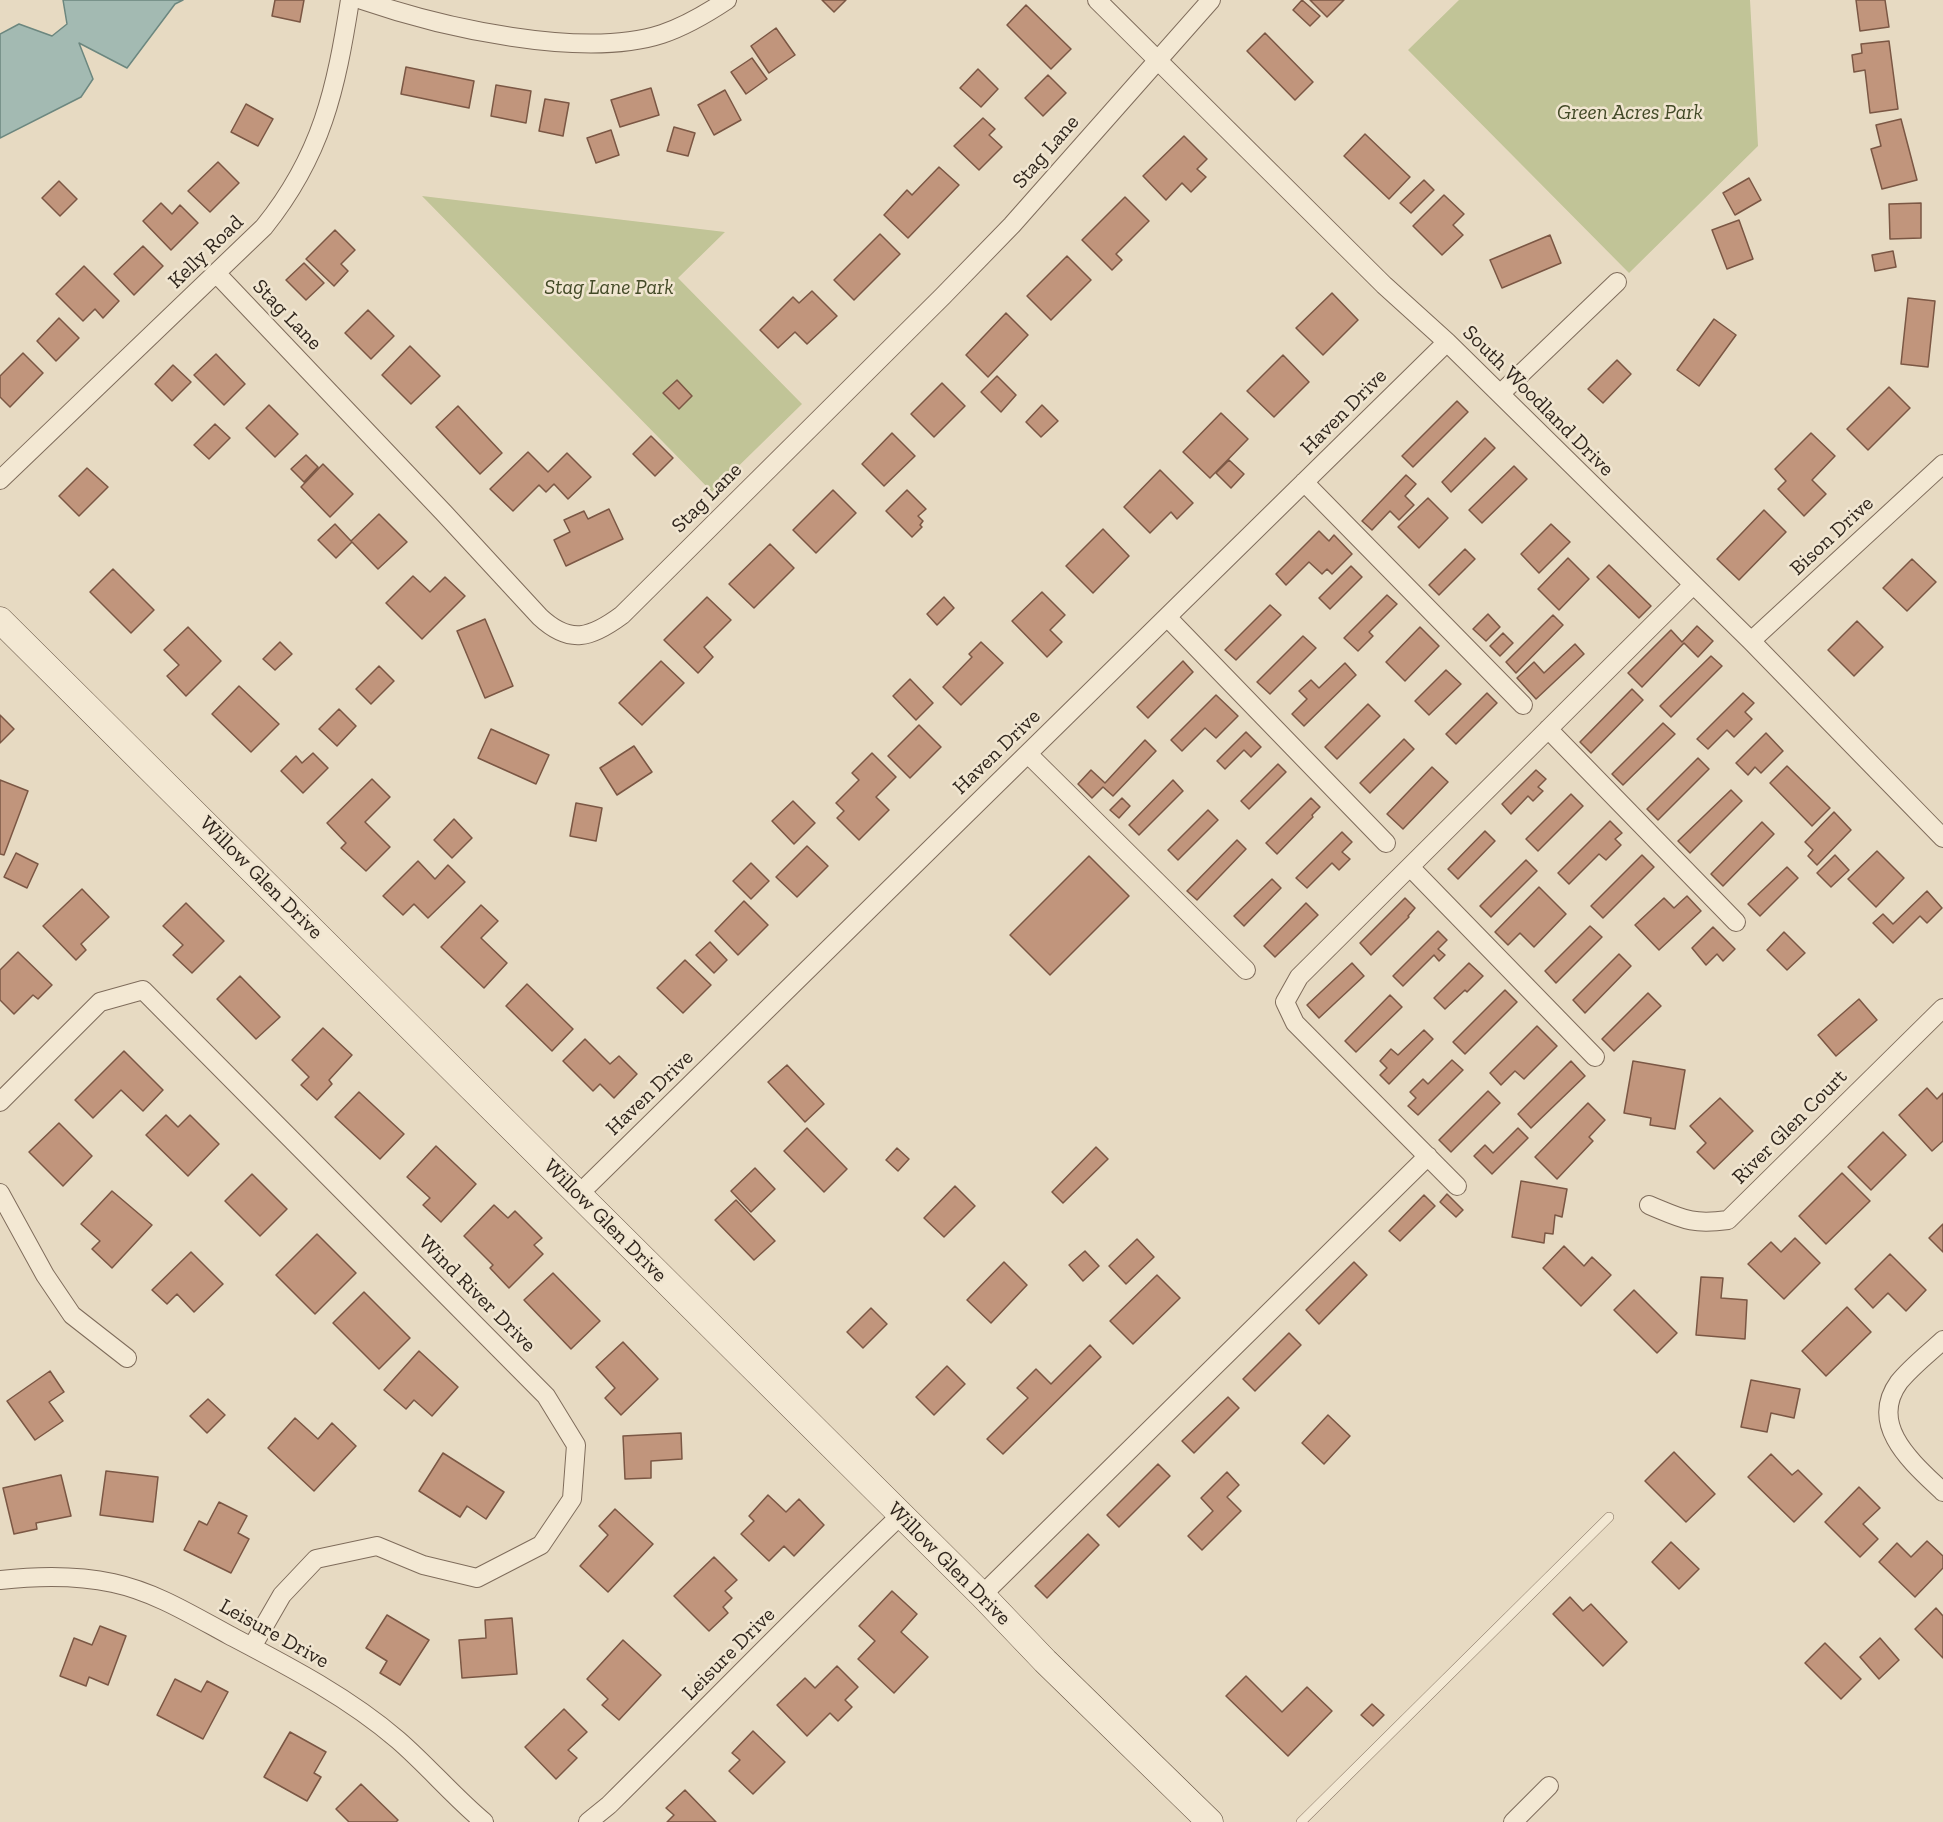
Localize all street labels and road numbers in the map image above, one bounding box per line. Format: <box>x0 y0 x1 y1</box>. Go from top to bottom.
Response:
street label: Stag Lane <box>1007 110 1085 194</box>
street label: Kelly Road <box>163 210 249 294</box>
street label: Stag Lane <box>247 274 327 356</box>
street label: South Woodland Drive <box>1457 320 1619 482</box>
street label: Haven Drive <box>1296 364 1392 460</box>
street label: Stag Lane <box>667 458 747 538</box>
street label: Bison Drive <box>1785 491 1879 581</box>
street label: Haven Drive <box>948 704 1046 800</box>
street label: Willow Glen Drive <box>194 811 328 945</box>
street label: Haven Drive <box>601 1045 699 1141</box>
street label: River Glen Court <box>1727 1064 1853 1190</box>
street label: Willow Glen Drive <box>538 1154 672 1288</box>
street label: Wind River Drive <box>413 1230 541 1358</box>
street label: Willow Glen Drive <box>882 1497 1016 1631</box>
street label: Leisure Drive <box>215 1594 333 1674</box>
street label: Leisure Drive <box>677 1602 781 1706</box>

